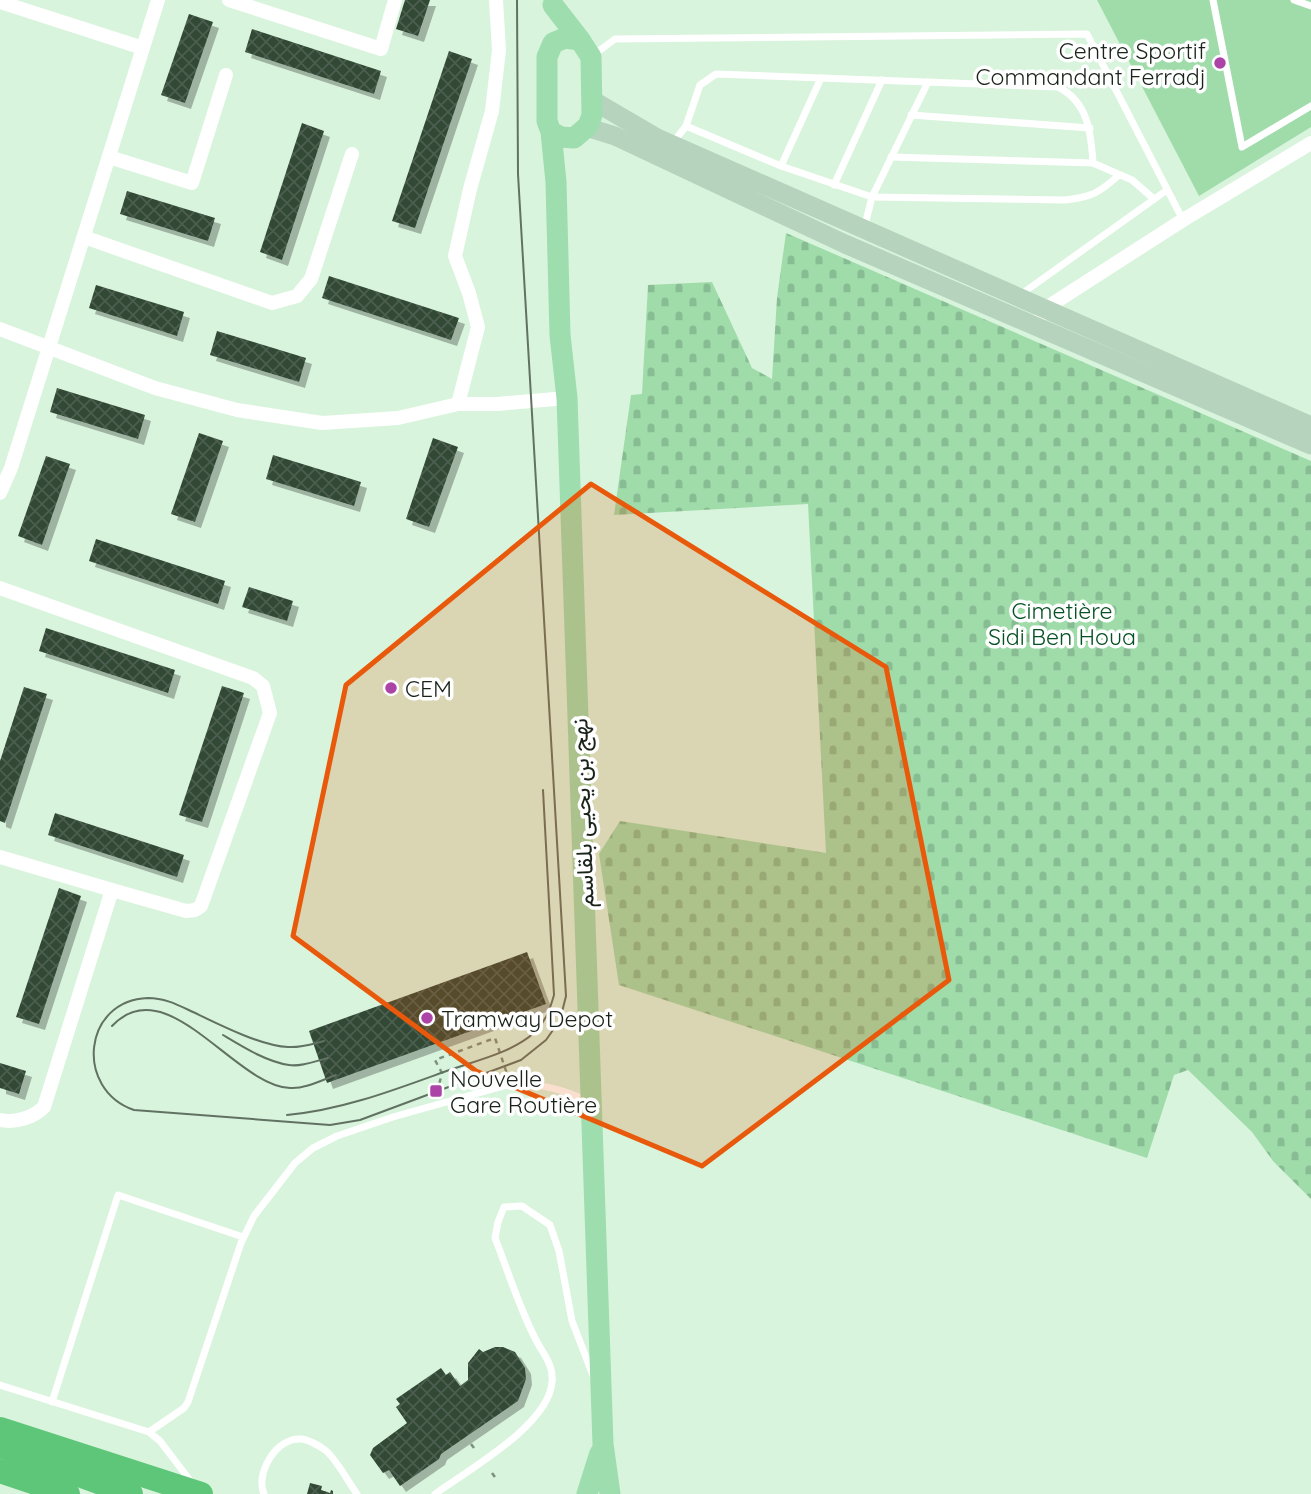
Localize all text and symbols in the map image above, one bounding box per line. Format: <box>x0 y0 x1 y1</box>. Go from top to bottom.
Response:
place label: Centre Sportif Commandant Ferradj <box>975 36 1206 91</box>
marker: Centre Sportif Commandant Ferradj <box>1212 55 1228 71</box>
park label: Cimetière Sidi Ben Houa <box>988 596 1136 651</box>
place label: CEM <box>405 674 452 703</box>
marker: CEM <box>383 680 399 696</box>
street label: نهج بن يحيى بلقاسم <box>564 718 602 908</box>
place label: Tramway Depot <box>441 1004 613 1033</box>
marker: Tramway Depot <box>419 1010 435 1026</box>
place label: Nouvelle Gare Routière <box>450 1064 597 1119</box>
marker: Nouvelle Gare Routière <box>428 1083 444 1099</box>

